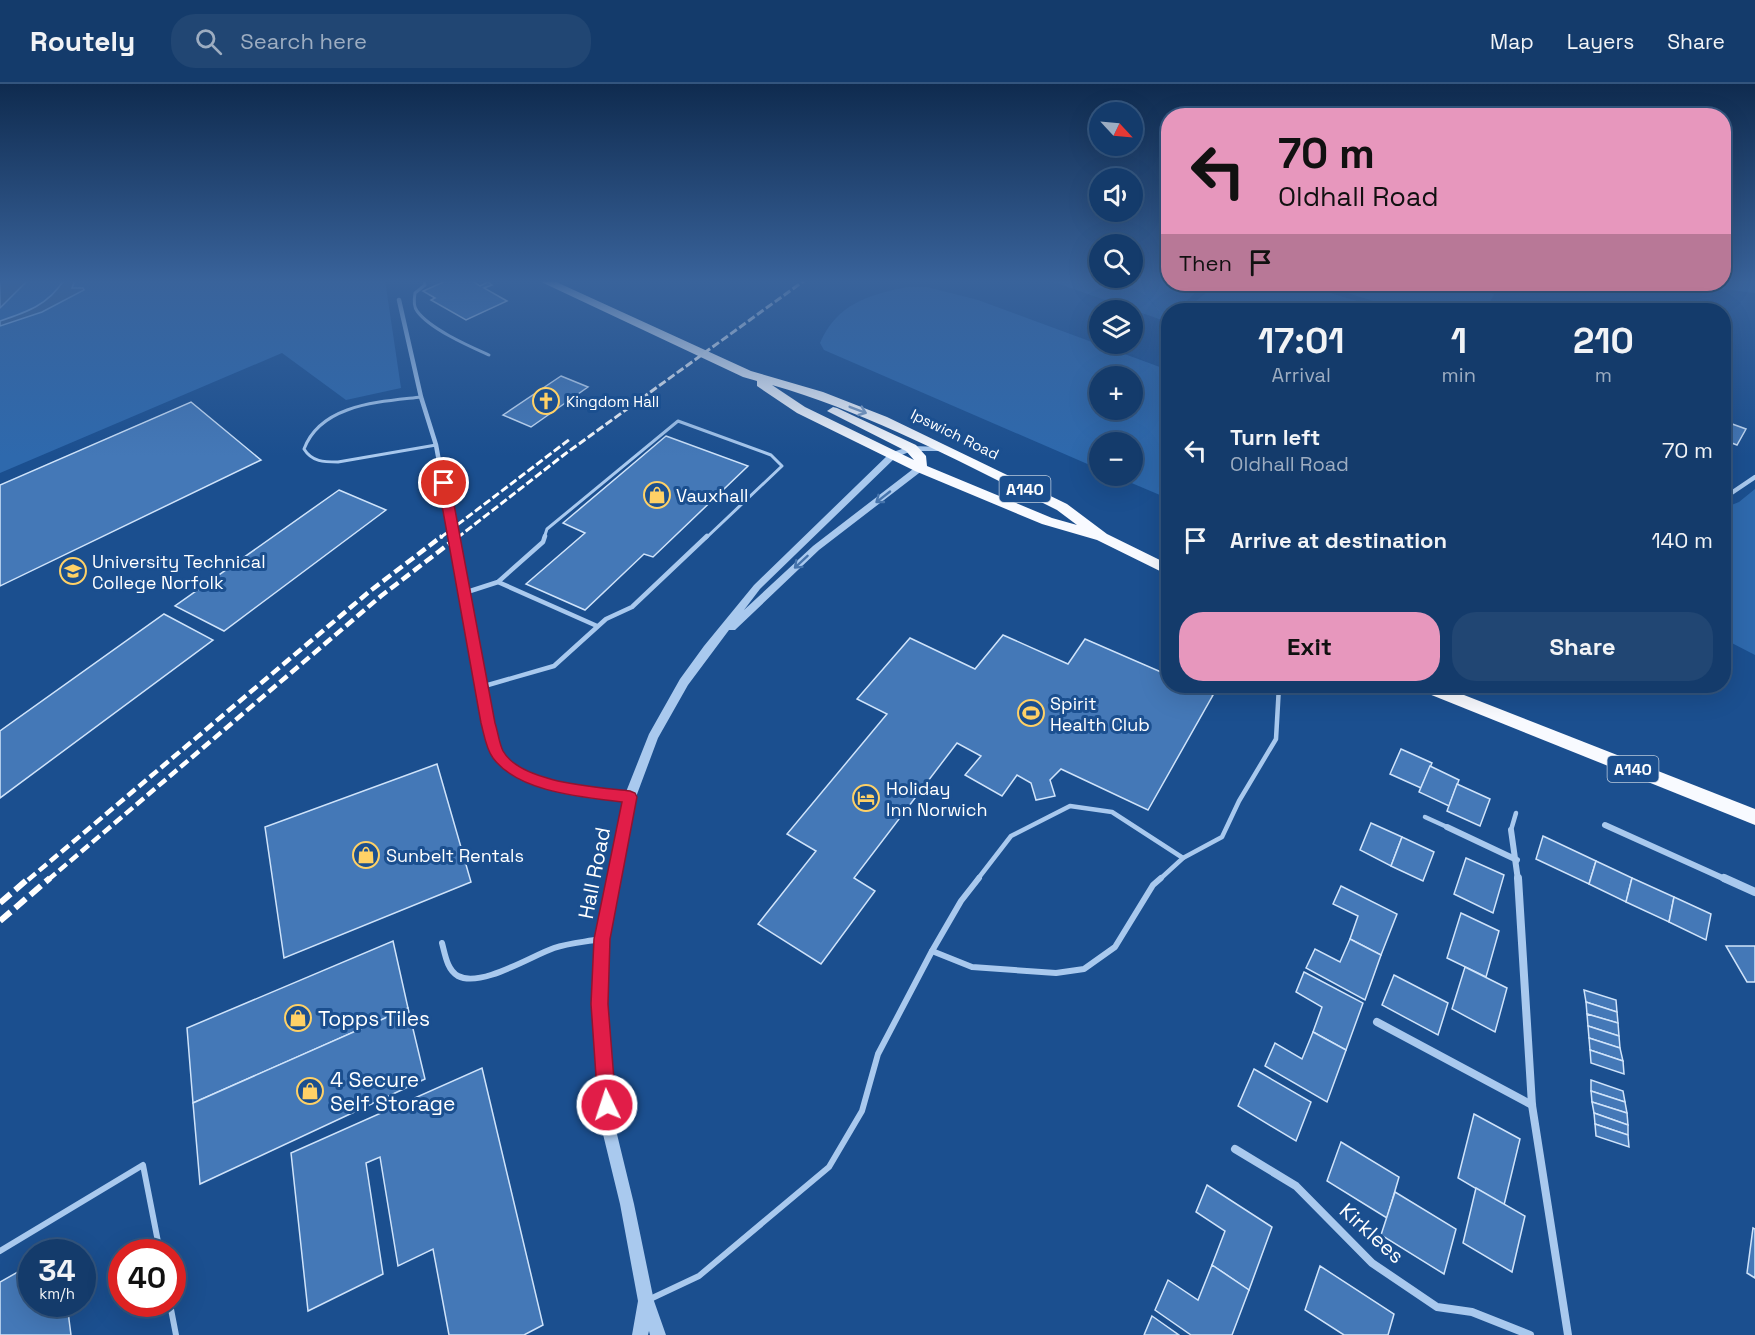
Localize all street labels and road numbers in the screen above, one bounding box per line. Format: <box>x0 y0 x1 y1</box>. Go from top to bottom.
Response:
street label: Ipswich Road <box>908 405 1002 463</box>
road number: A140 <box>1000 476 1050 502</box>
road number: A140 <box>1608 756 1658 782</box>
street label: Hall Road <box>572 825 616 921</box>
street label: Kirklees <box>1334 1197 1410 1269</box>

